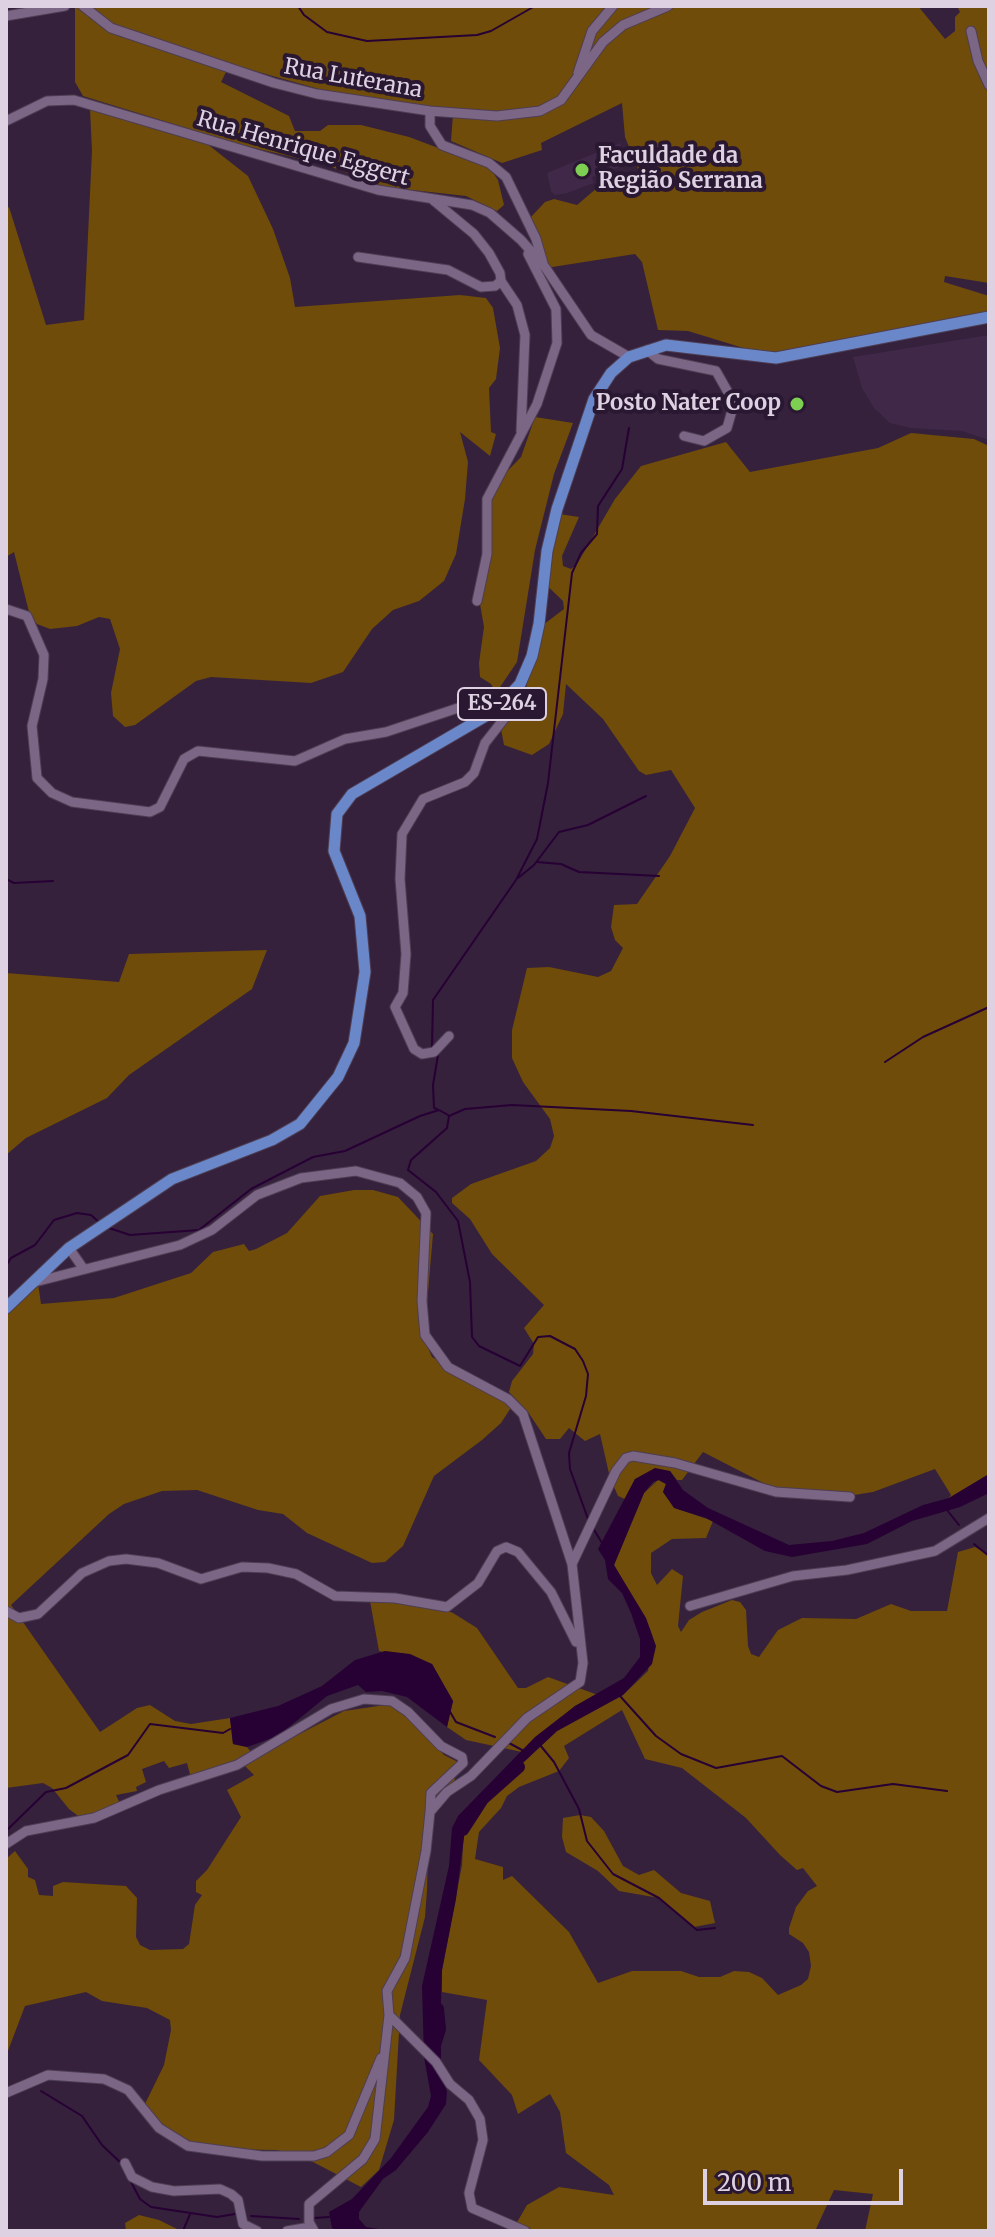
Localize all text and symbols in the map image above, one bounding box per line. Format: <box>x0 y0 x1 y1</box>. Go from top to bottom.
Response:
street label: Rua Luterana <box>282 54 424 104</box>
street label: Rua Henrique Eggert <box>194 106 412 192</box>
place label: Faculdade da Região Serrana <box>598 144 763 196</box>
marker: Faculdade da Região Serrana <box>573 161 591 179</box>
place label: Posto Nater Coop <box>596 391 781 417</box>
marker: Posto Nater Coop <box>788 395 806 413</box>
road number: ES-264 <box>458 688 546 720</box>
scale bar <box>707 2153 907 2203</box>
text: 200 m <box>717 2167 791 2198</box>

